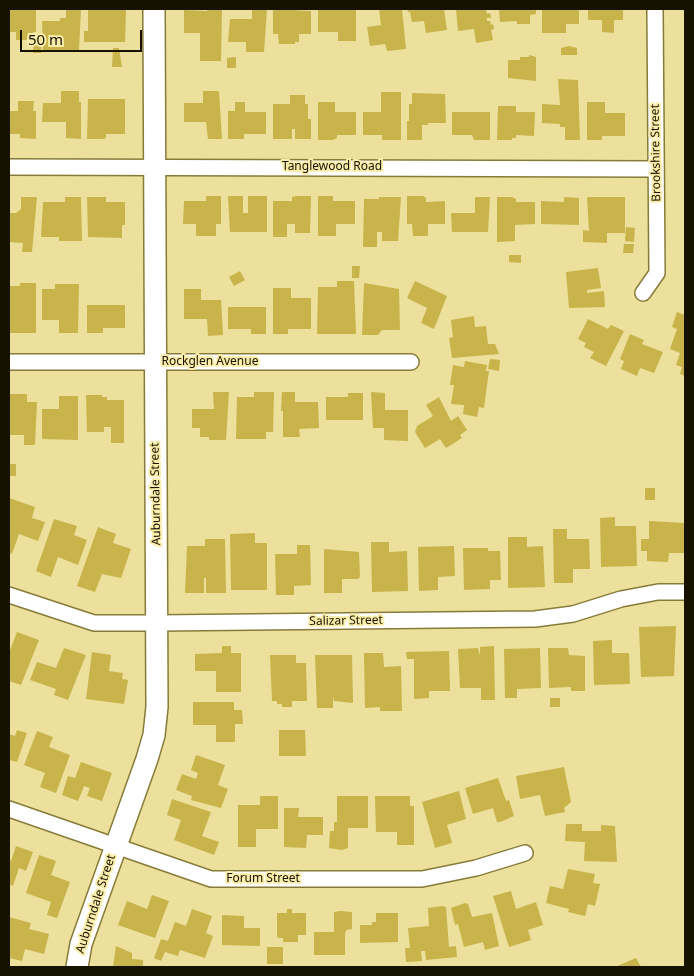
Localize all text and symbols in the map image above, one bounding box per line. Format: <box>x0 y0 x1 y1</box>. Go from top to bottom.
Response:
scale bar <box>22 20 145 52</box>
text: 50 m <box>28 29 63 49</box>
street label: Brookshire Street <box>648 104 664 202</box>
street label: Tanglewood Road <box>282 160 382 174</box>
street label: Rockglen Avenue <box>162 355 258 369</box>
street label: Auburndale Street <box>148 442 164 546</box>
street label: Salizar Street <box>309 613 383 629</box>
street label: Auburndale Street <box>73 853 119 955</box>
street label: Forum Street <box>226 872 300 886</box>

